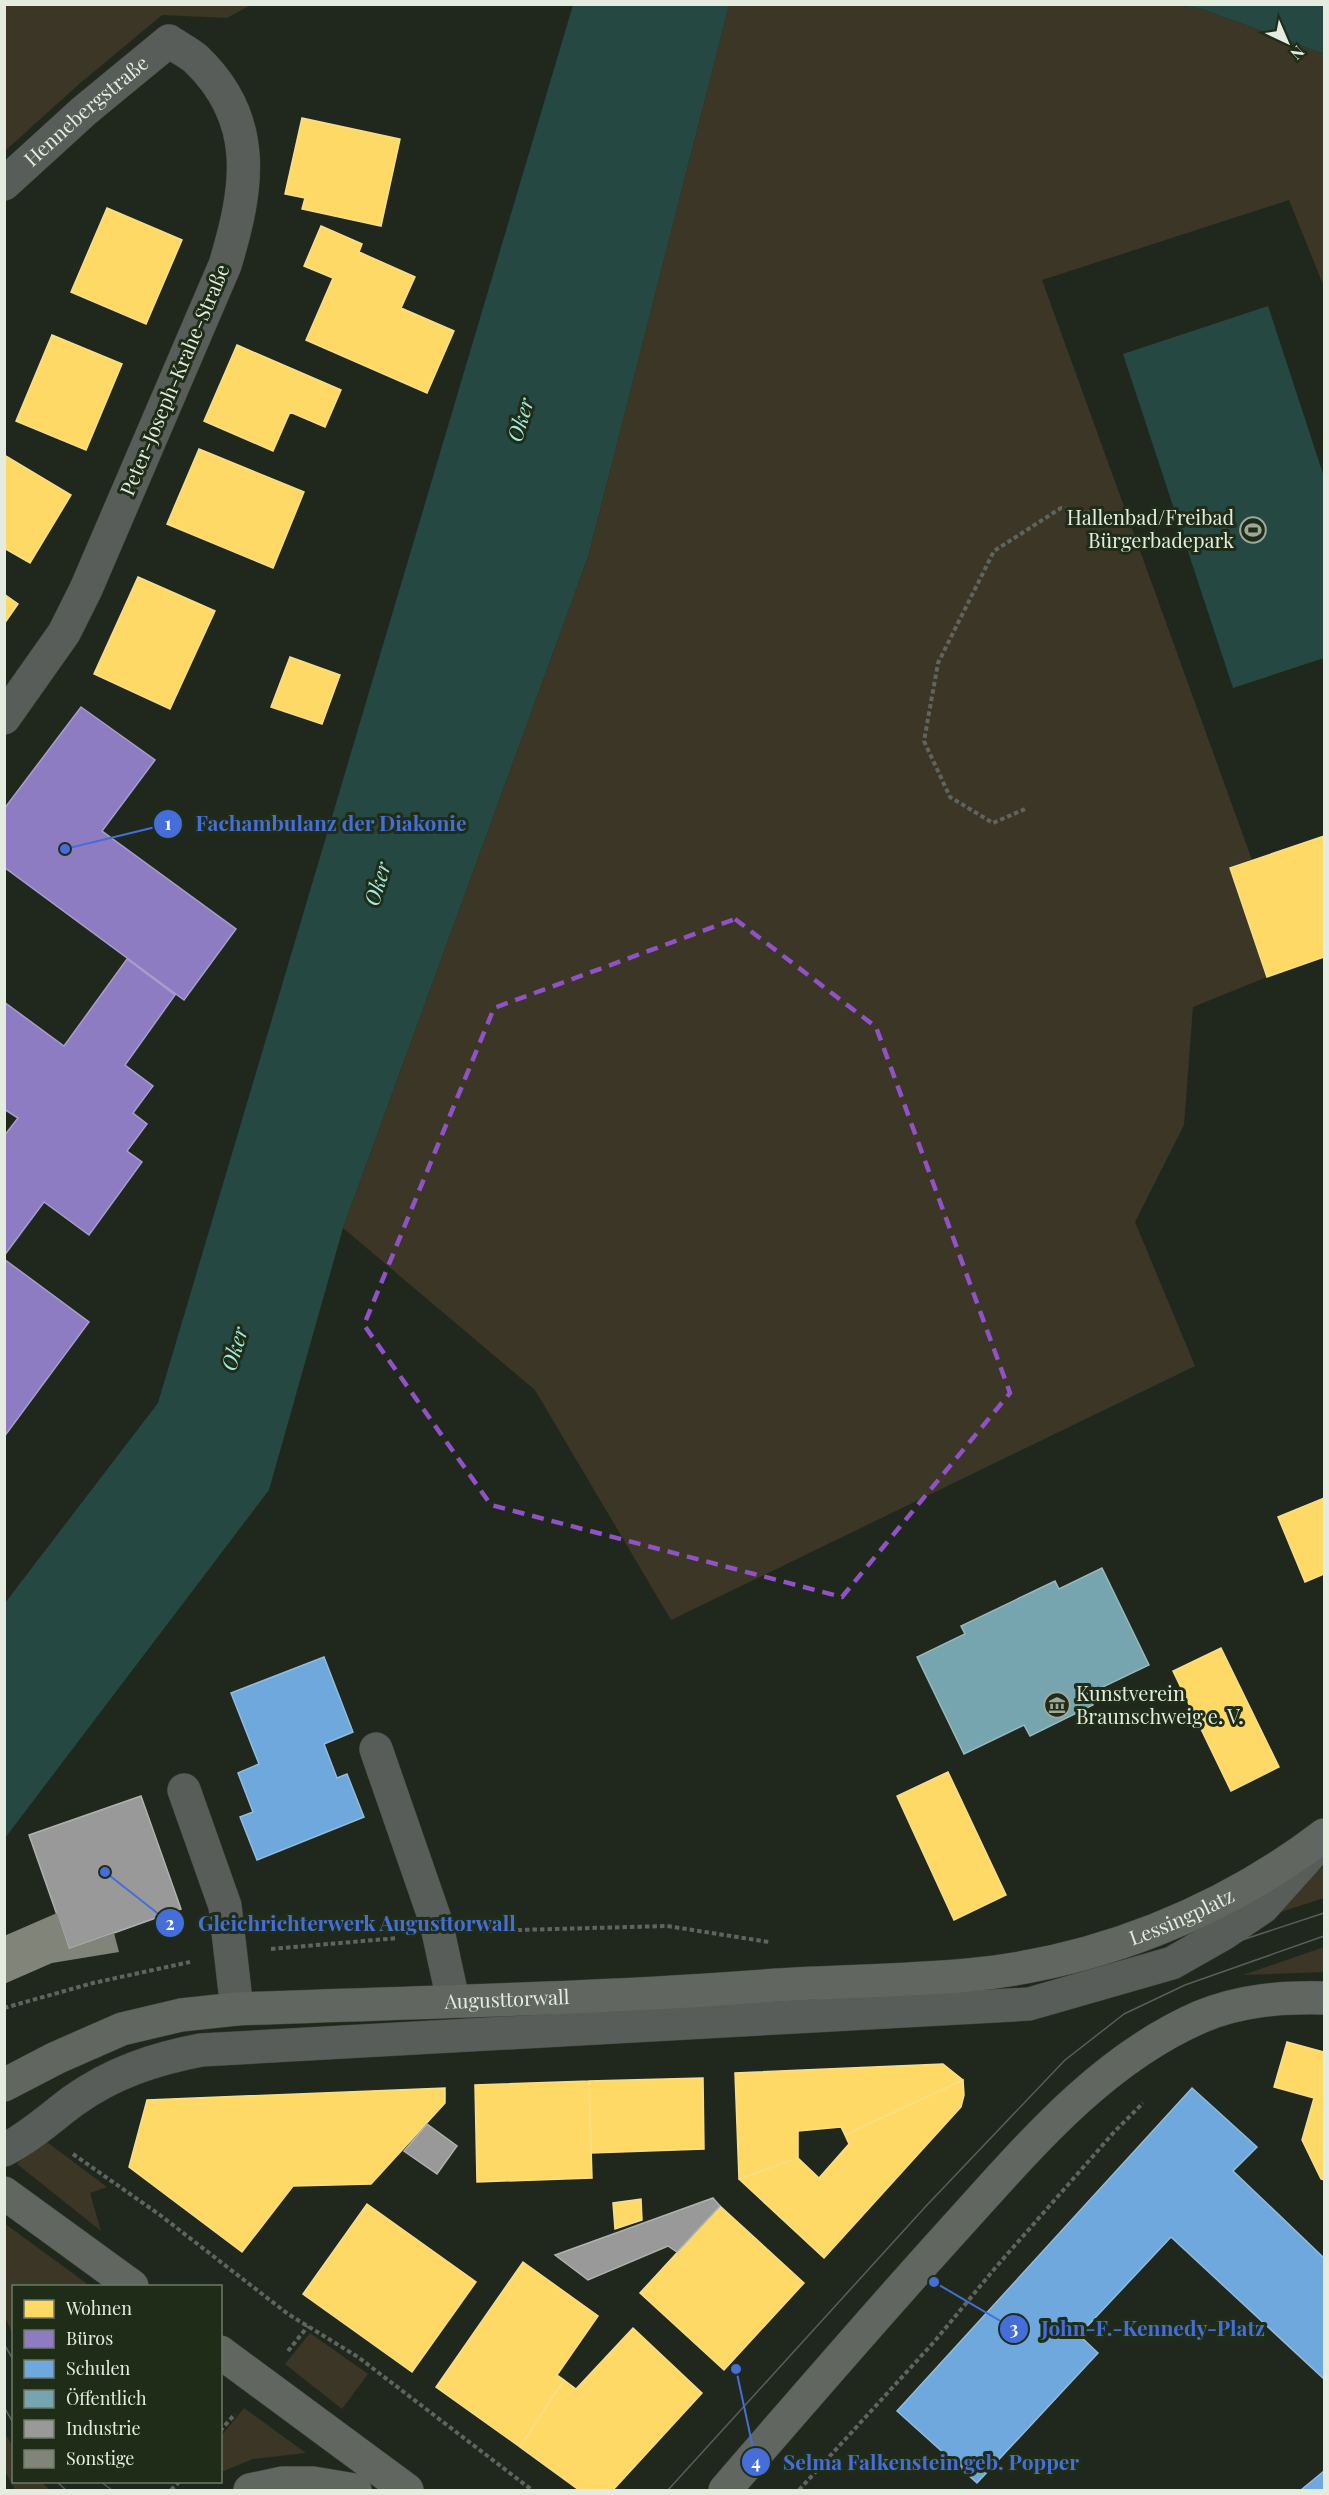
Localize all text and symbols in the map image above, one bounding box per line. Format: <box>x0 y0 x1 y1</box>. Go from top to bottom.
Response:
north arrow <box>1257 12 1317 72</box>
text: N <box>1286 42 1309 65</box>
street label: Hennebergstraße <box>17 49 153 171</box>
street label: Peter-Joseph-Krahe-Straße <box>113 260 235 499</box>
water label: Oker <box>499 393 539 445</box>
place label: Hallenbad/Freibad Bürgerbadepark <box>1067 503 1234 553</box>
sports icon: Hallenbad/Freibad Bürgerbadepark <box>1238 515 1268 545</box>
callout: Fachambulanz der Diakonie <box>153 805 478 844</box>
text: Fachambulanz der Diakonie <box>195 808 467 836</box>
text: 1 <box>165 811 172 835</box>
water label: Oker <box>356 857 396 909</box>
water label: Oker <box>213 1322 253 1374</box>
place label: Kunstverein Braunschweig e. V. <box>1076 1679 1244 1729</box>
museum icon: Kunstverein Braunschweig e. V. <box>1042 1690 1072 1720</box>
street label: Lessingplatz <box>1125 1881 1238 1951</box>
callout: Gleichrichterwerk Augusttorwall <box>155 1904 528 1943</box>
text: Gleichrichterwerk Augusttorwall <box>198 1908 516 1936</box>
text: 2 <box>165 1911 175 1935</box>
street label: Augusttorwall <box>443 1982 570 2014</box>
legend <box>12 2285 222 2483</box>
text: Wohnen <box>65 2296 132 2320</box>
callout: John-F.-Kennedy-Platz <box>999 2309 1277 2348</box>
text: John-F.-Kennedy-Platz <box>1040 2313 1265 2341</box>
text: 3 <box>1010 2316 1019 2340</box>
text: Büros <box>66 2326 113 2350</box>
text: Schulen <box>66 2356 131 2380</box>
text: Öffentlich <box>66 2386 147 2410</box>
text: Industrie <box>66 2416 141 2440</box>
callout: Selma Falkenstein geb. Popper <box>741 2443 1091 2482</box>
text: Sonstige <box>66 2446 134 2470</box>
text: Selma Falkenstein geb. Popper <box>783 2447 1079 2475</box>
text: 4 <box>751 2450 761 2474</box>

